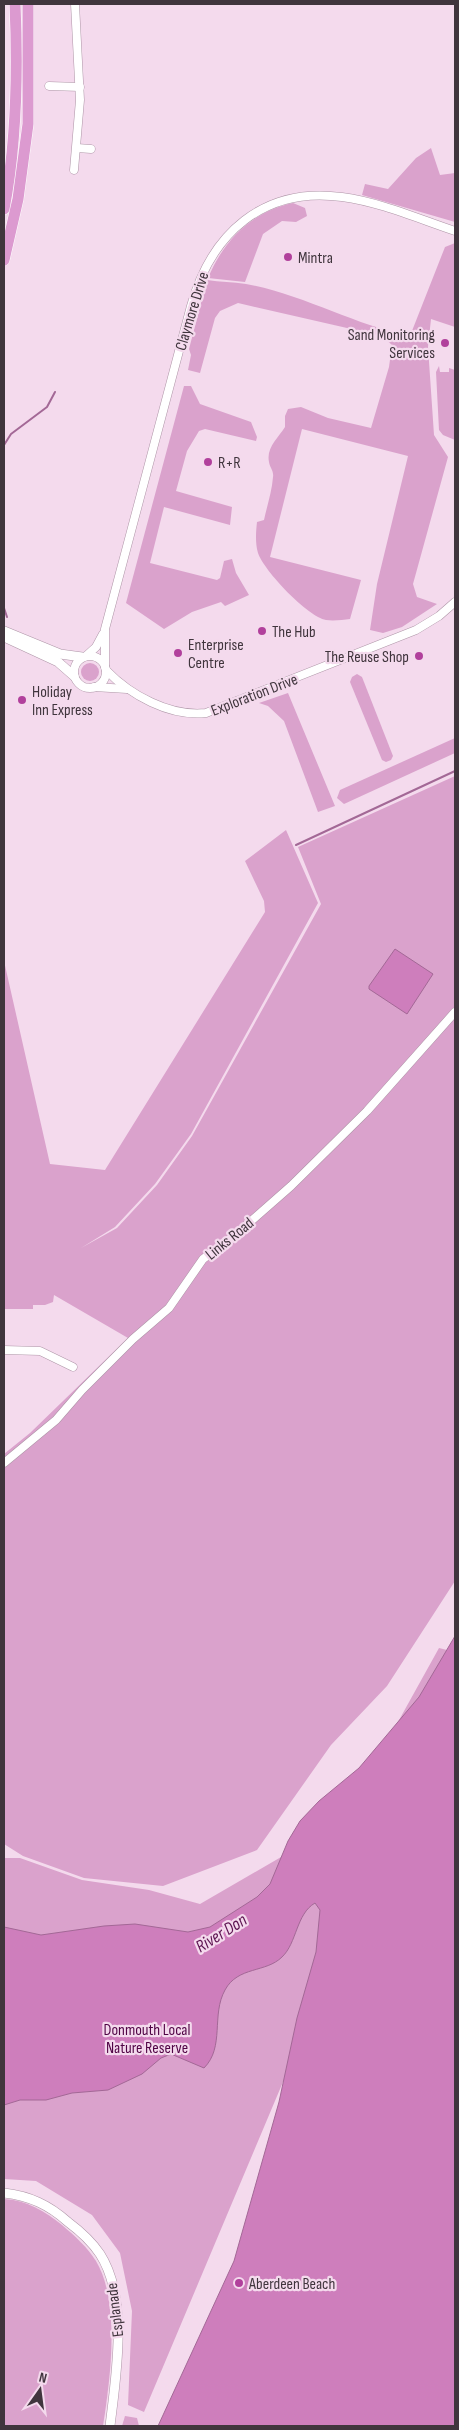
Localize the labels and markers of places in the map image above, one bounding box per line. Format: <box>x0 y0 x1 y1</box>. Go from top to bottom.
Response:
place label: Mintra <box>298 249 333 268</box>
marker: Mintra <box>282 251 294 263</box>
place label: Sand Monitoring Services <box>348 326 435 363</box>
marker: Sand Monitoring Services <box>439 337 451 349</box>
place label: R+R <box>218 454 241 473</box>
marker: R+R <box>202 456 214 468</box>
place label: The Hub <box>272 623 316 642</box>
marker: The Hub <box>256 625 268 637</box>
place label: Enterprise Centre <box>188 636 244 673</box>
marker: Enterprise Centre <box>172 647 184 659</box>
place label: The Reuse Shop <box>325 648 409 667</box>
marker: The Reuse Shop <box>413 650 425 662</box>
place label: Holiday Inn Express <box>32 683 93 720</box>
marker: Holiday Inn Express <box>16 694 28 706</box>
place label: Aberdeen Beach <box>248 2275 335 2294</box>
marker: Aberdeen Beach <box>233 2277 245 2289</box>

